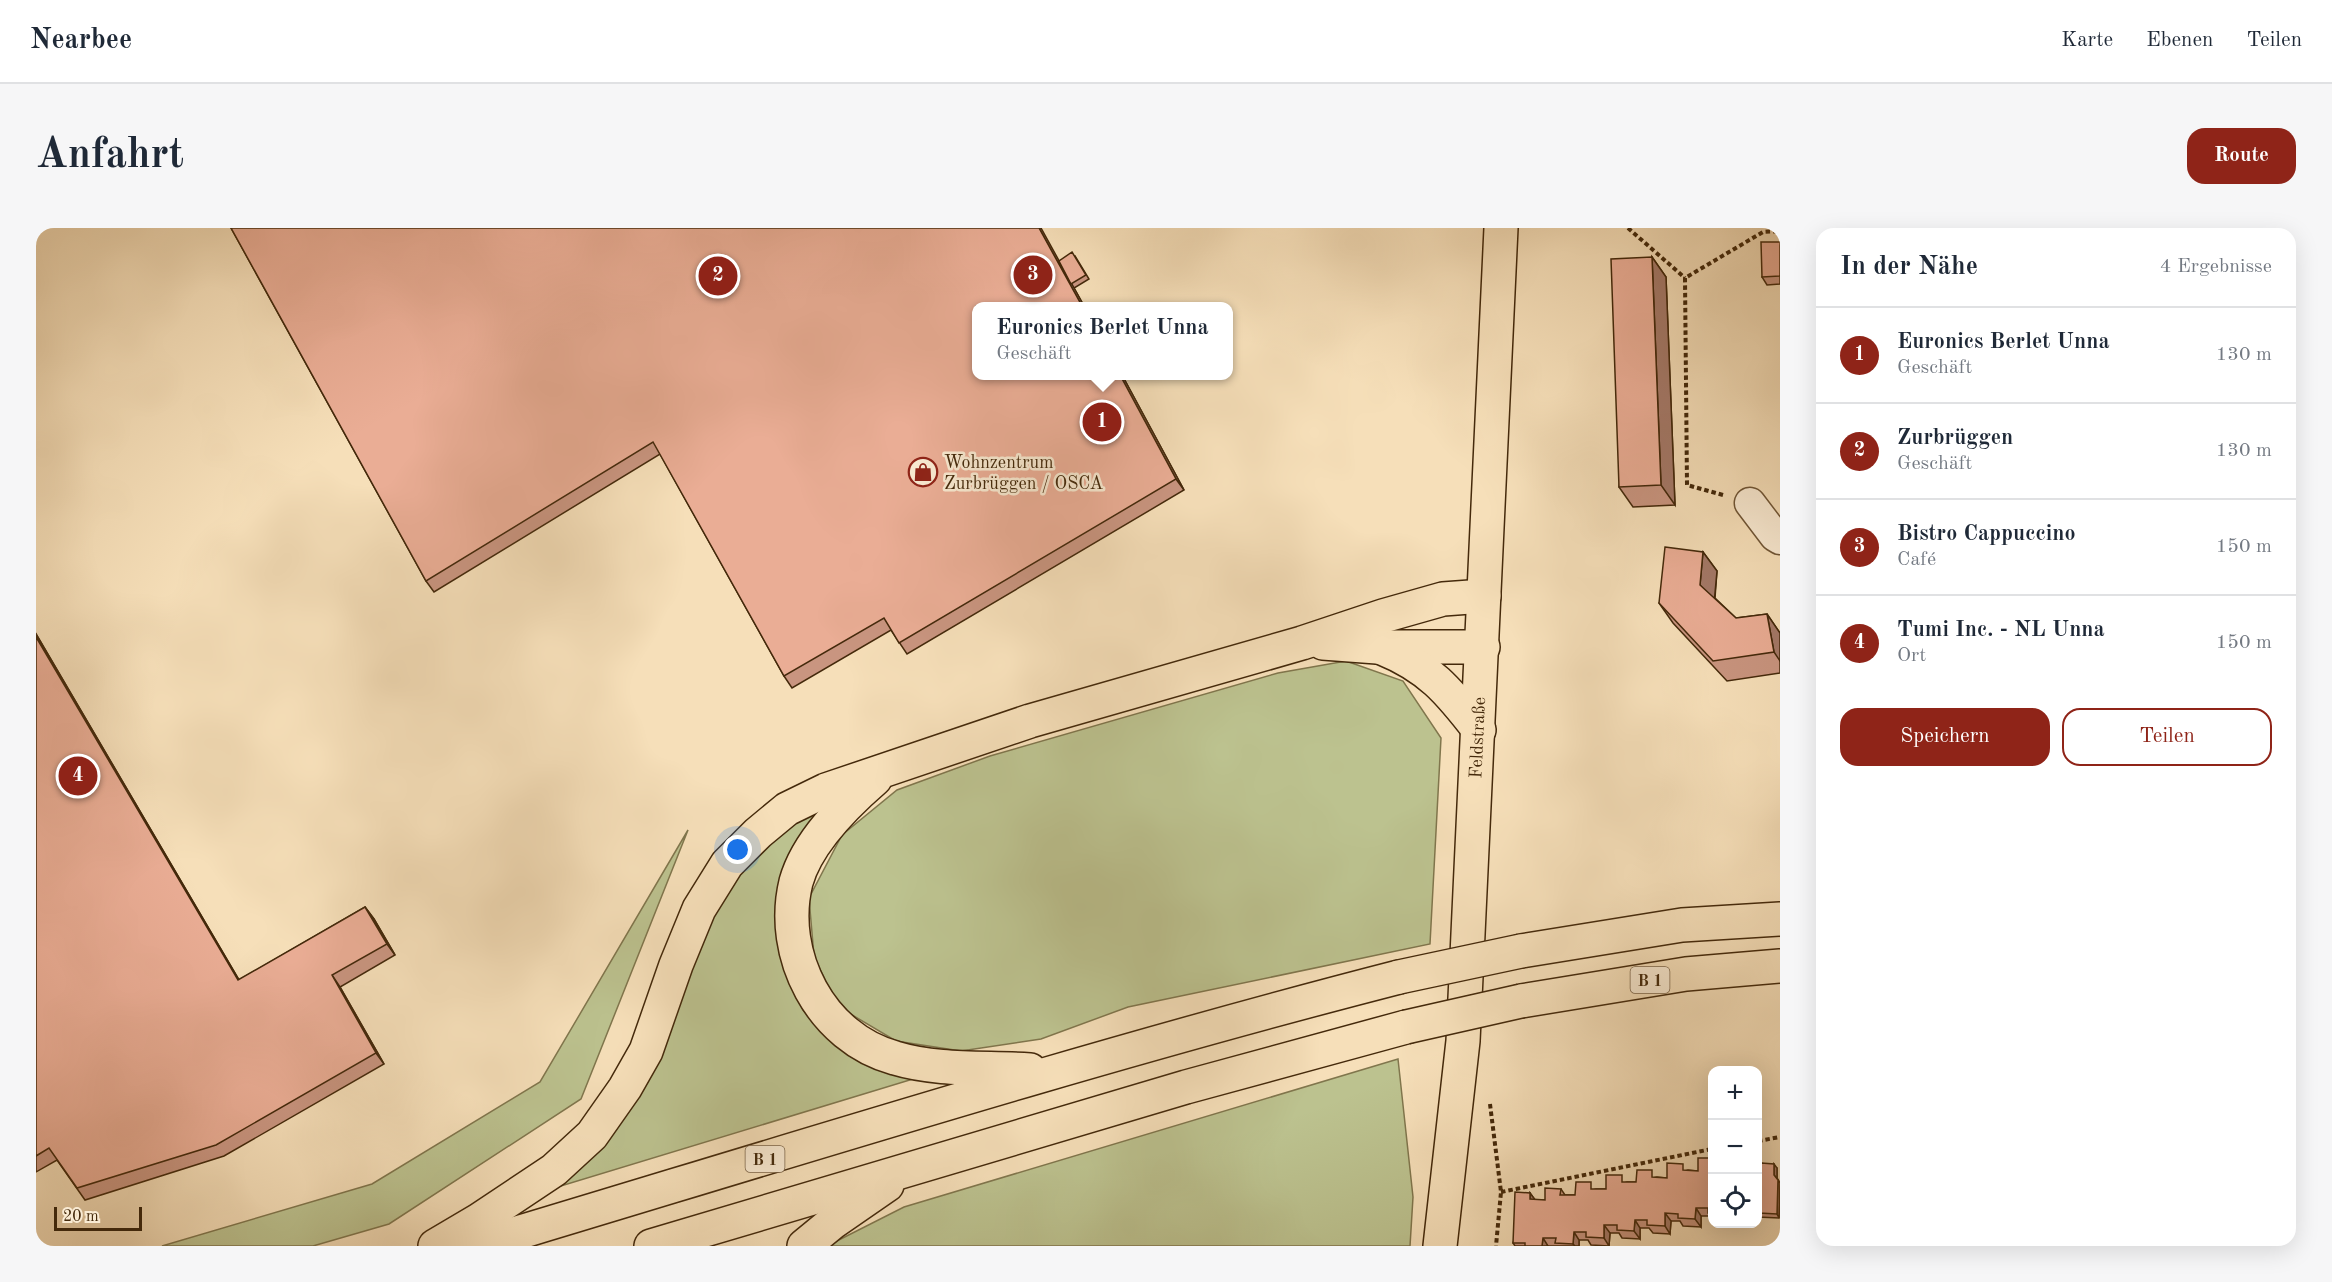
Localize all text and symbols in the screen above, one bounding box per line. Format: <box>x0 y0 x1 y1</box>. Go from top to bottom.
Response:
text: Nearbee <box>30 27 132 55</box>
text: Karte <box>2061 30 2113 51</box>
text: Ebenen <box>2146 30 2213 51</box>
text: Teilen <box>2246 30 2302 51</box>
button: Route <box>2187 128 2296 184</box>
text: Anfahrt <box>36 135 184 177</box>
pin: 3 <box>1014 252 1052 298</box>
pin: 2 <box>698 254 738 298</box>
text: In der Nähe <box>1840 254 1978 280</box>
text: 4 Ergebnisse <box>2160 257 2272 277</box>
popup <box>972 302 1233 380</box>
text: Euronics Berlet Unna <box>996 317 1209 339</box>
text: Euronics Berlet Unna <box>1897 331 2110 353</box>
text: Geschäft <box>996 344 1072 364</box>
text: 1 <box>1854 345 1865 365</box>
text: 130 m <box>2216 345 2272 365</box>
text: Geschäft <box>1897 358 1972 378</box>
pin: 1 <box>1082 400 1122 444</box>
text: Zurbrüggen <box>1897 427 2013 449</box>
text: 2 <box>1854 441 1865 461</box>
text: 130 m <box>2216 441 2272 461</box>
place label: Wohnzentrum Zurbrüggen / OSCA <box>944 454 1103 493</box>
text: Geschäft <box>1897 454 1972 474</box>
shop icon: Wohnzentrum Zurbrüggen / OSCA <box>907 456 939 488</box>
text: Bistro Cappuccino <box>1897 523 2076 545</box>
text: 3 <box>1854 537 1865 557</box>
text: 150 m <box>2216 537 2272 557</box>
text: Café <box>1897 550 1936 570</box>
text: Tumi Inc. - NL Unna <box>1897 619 2105 641</box>
text: 4 <box>1854 633 1865 653</box>
text: 150 m <box>2216 633 2272 653</box>
text: Ort <box>1897 646 1926 666</box>
street label: Feldstraße <box>1467 696 1489 779</box>
button: Speichern <box>1840 708 2050 766</box>
button: Teilen <box>2062 708 2272 766</box>
pin: 4 <box>58 754 98 798</box>
your location <box>723 835 752 864</box>
road number: B 1 <box>1630 967 1670 993</box>
map controls <box>1708 1066 1762 1228</box>
button: + <box>1708 1066 1762 1120</box>
button: − <box>1708 1120 1762 1174</box>
road number: B 1 <box>746 1146 784 1172</box>
button: locate <box>1708 1174 1762 1228</box>
scale bar <box>54 1204 142 1232</box>
text: 20 m <box>63 1209 99 1225</box>

